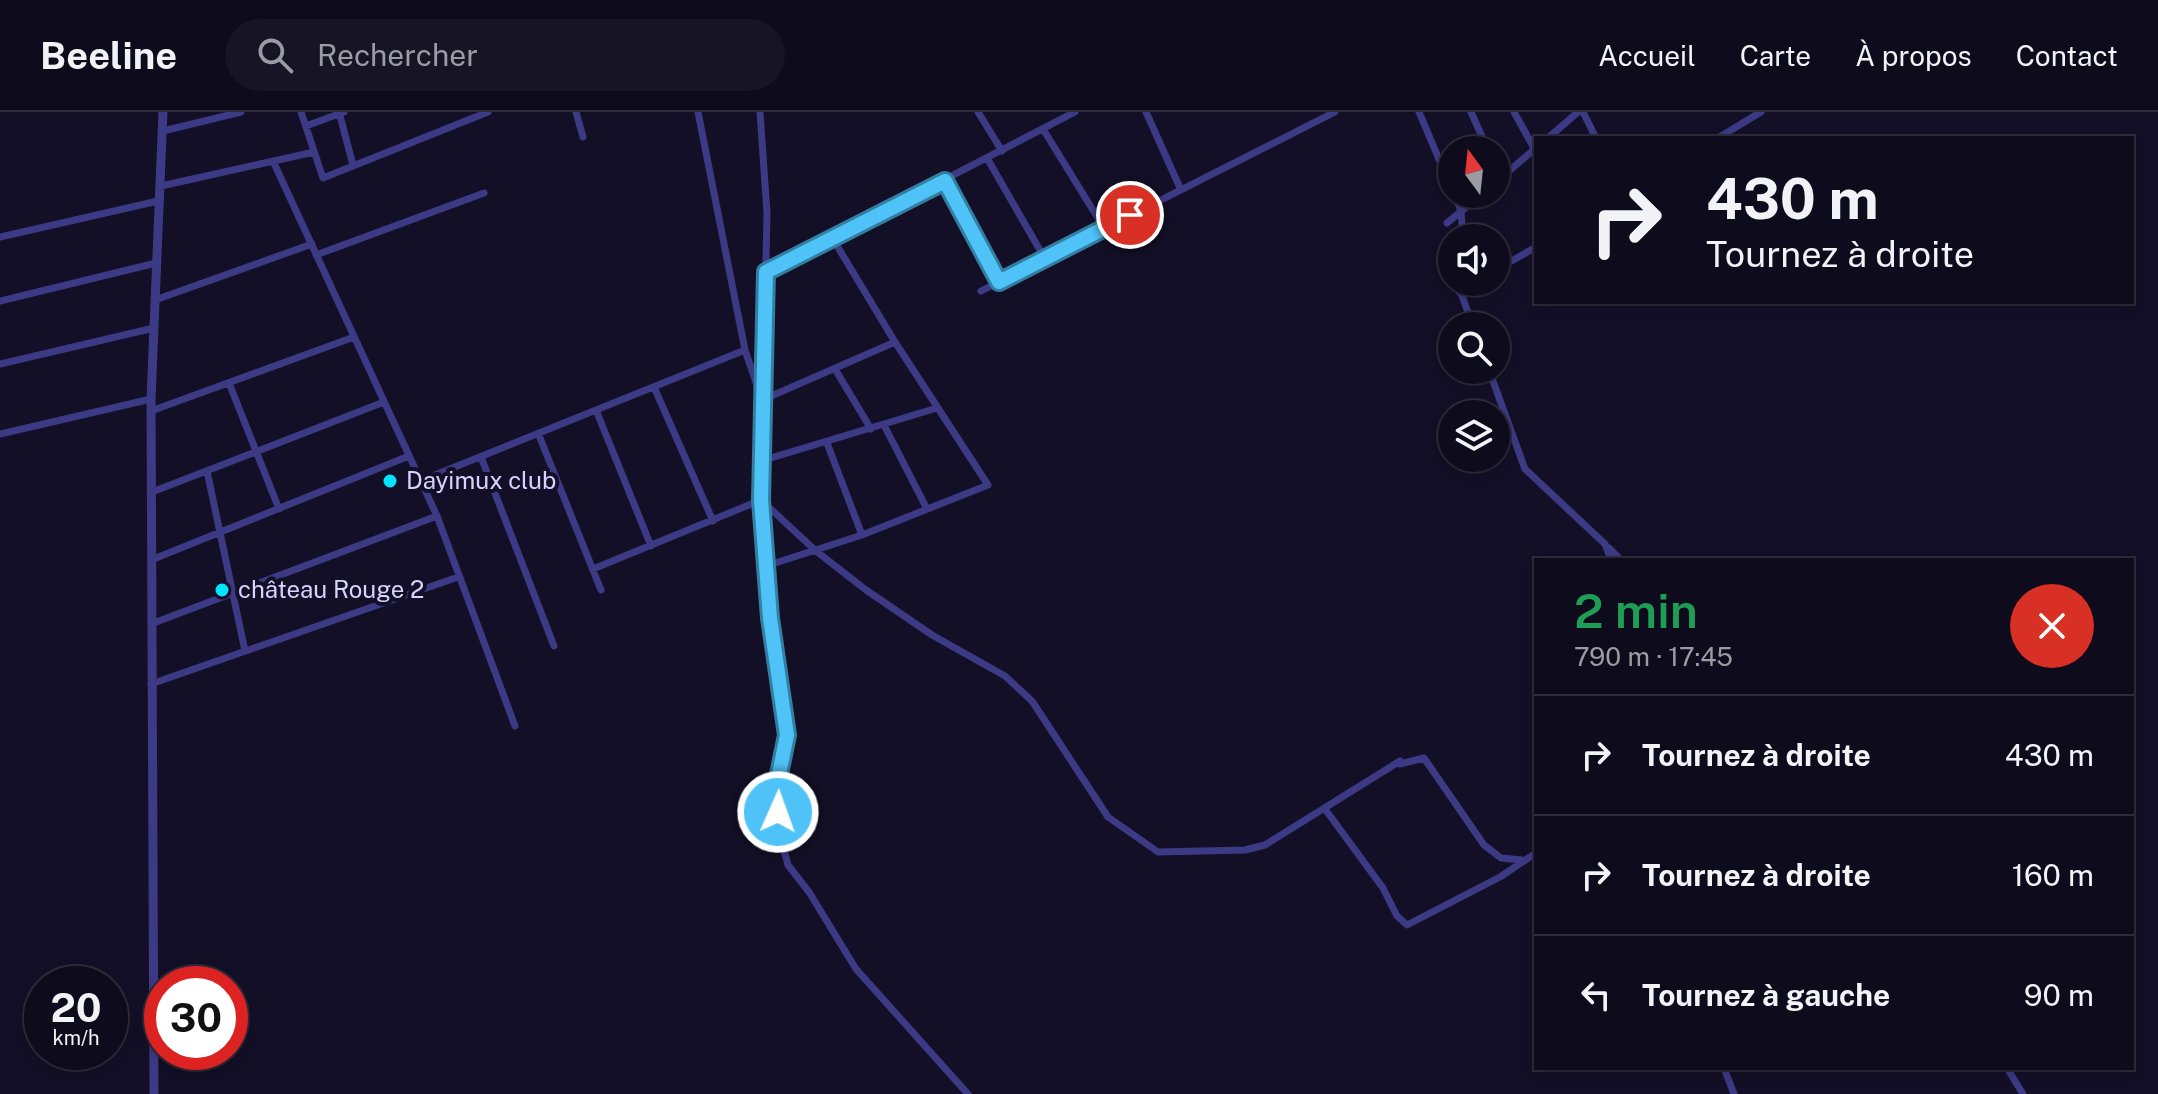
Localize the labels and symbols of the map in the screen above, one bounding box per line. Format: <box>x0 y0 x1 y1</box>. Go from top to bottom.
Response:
north arrow <box>1438 136 1510 208</box>
pin <box>1096 181 1164 249</box>
place label: Dayimux club <box>406 466 556 494</box>
marker: Dayimux club <box>381 472 399 490</box>
place label: château Rouge 2 <box>238 575 424 603</box>
marker: château Rouge 2 <box>213 581 231 599</box>
position arrow <box>736 770 820 854</box>
speed limit sign: 30 <box>144 966 248 1070</box>

